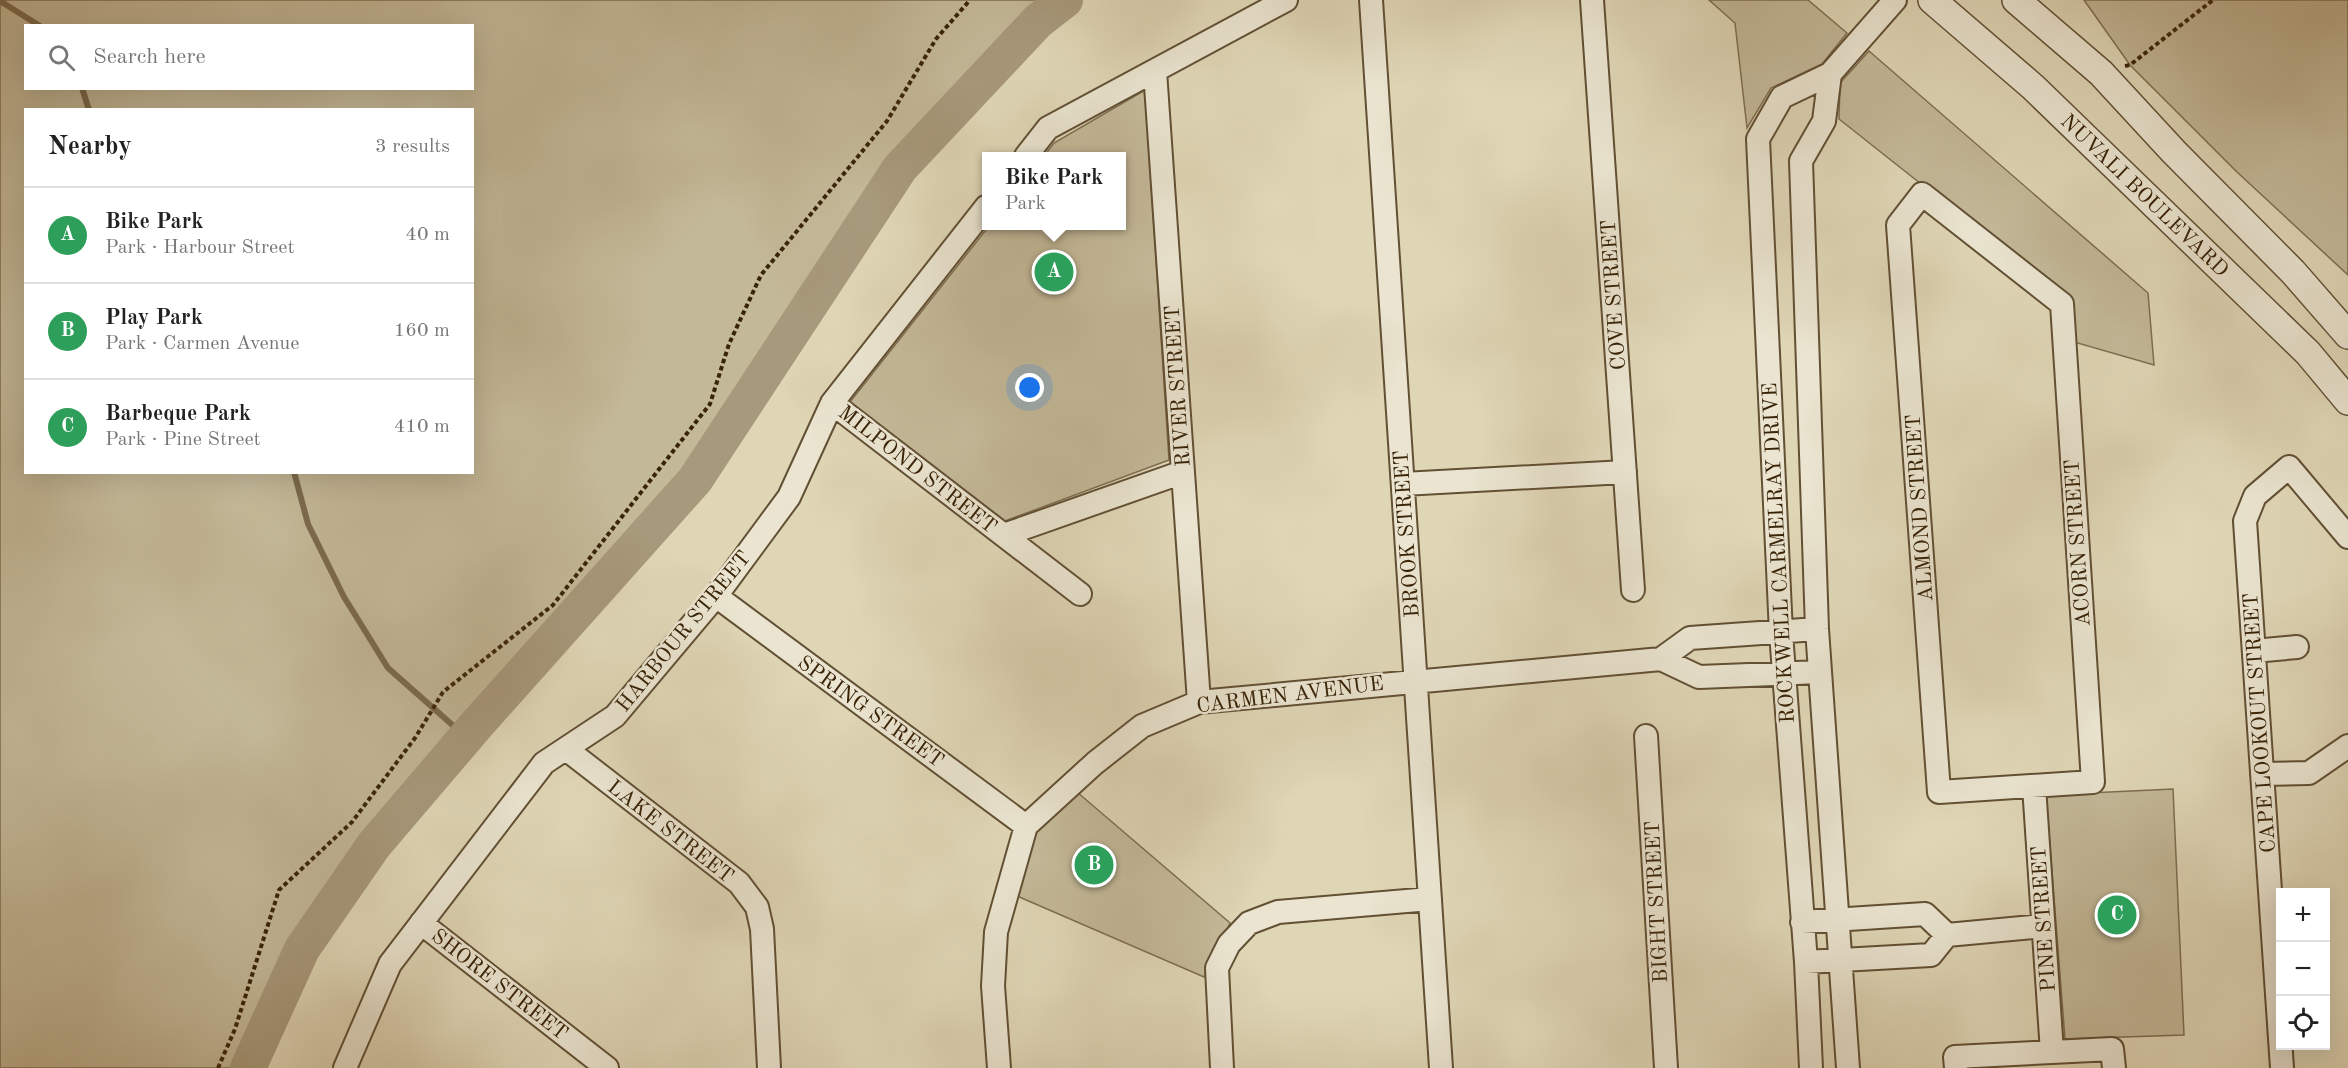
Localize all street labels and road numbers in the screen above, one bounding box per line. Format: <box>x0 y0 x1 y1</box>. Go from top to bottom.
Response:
street label: NUVALI BOULEVARD <box>2056 111 2232 282</box>
street label: COVE STREET <box>1599 219 1630 371</box>
street label: RIVER STREET <box>1162 304 1195 467</box>
street label: ROCKWELL CARMELRAY DRIVE <box>1760 382 1799 724</box>
street label: MILPOND STREET <box>834 402 1000 538</box>
street label: ALMOND STREET <box>1903 413 1938 602</box>
street label: BROOK STREET <box>1391 450 1424 618</box>
street label: ACORN STREET <box>2062 458 2095 627</box>
street label: HARBOUR STREET <box>613 547 755 716</box>
street label: CAPE LOOKOUT STREET <box>2241 592 2280 854</box>
street label: SPRING STREET <box>793 652 947 772</box>
street label: CARMEN AVENUE <box>1195 674 1385 717</box>
street label: LAKE STREET <box>603 777 737 888</box>
street label: BIGHT STREET <box>1643 820 1672 984</box>
street label: PINE STREET <box>2029 845 2060 993</box>
street label: SHORE STREET <box>427 926 571 1045</box>

